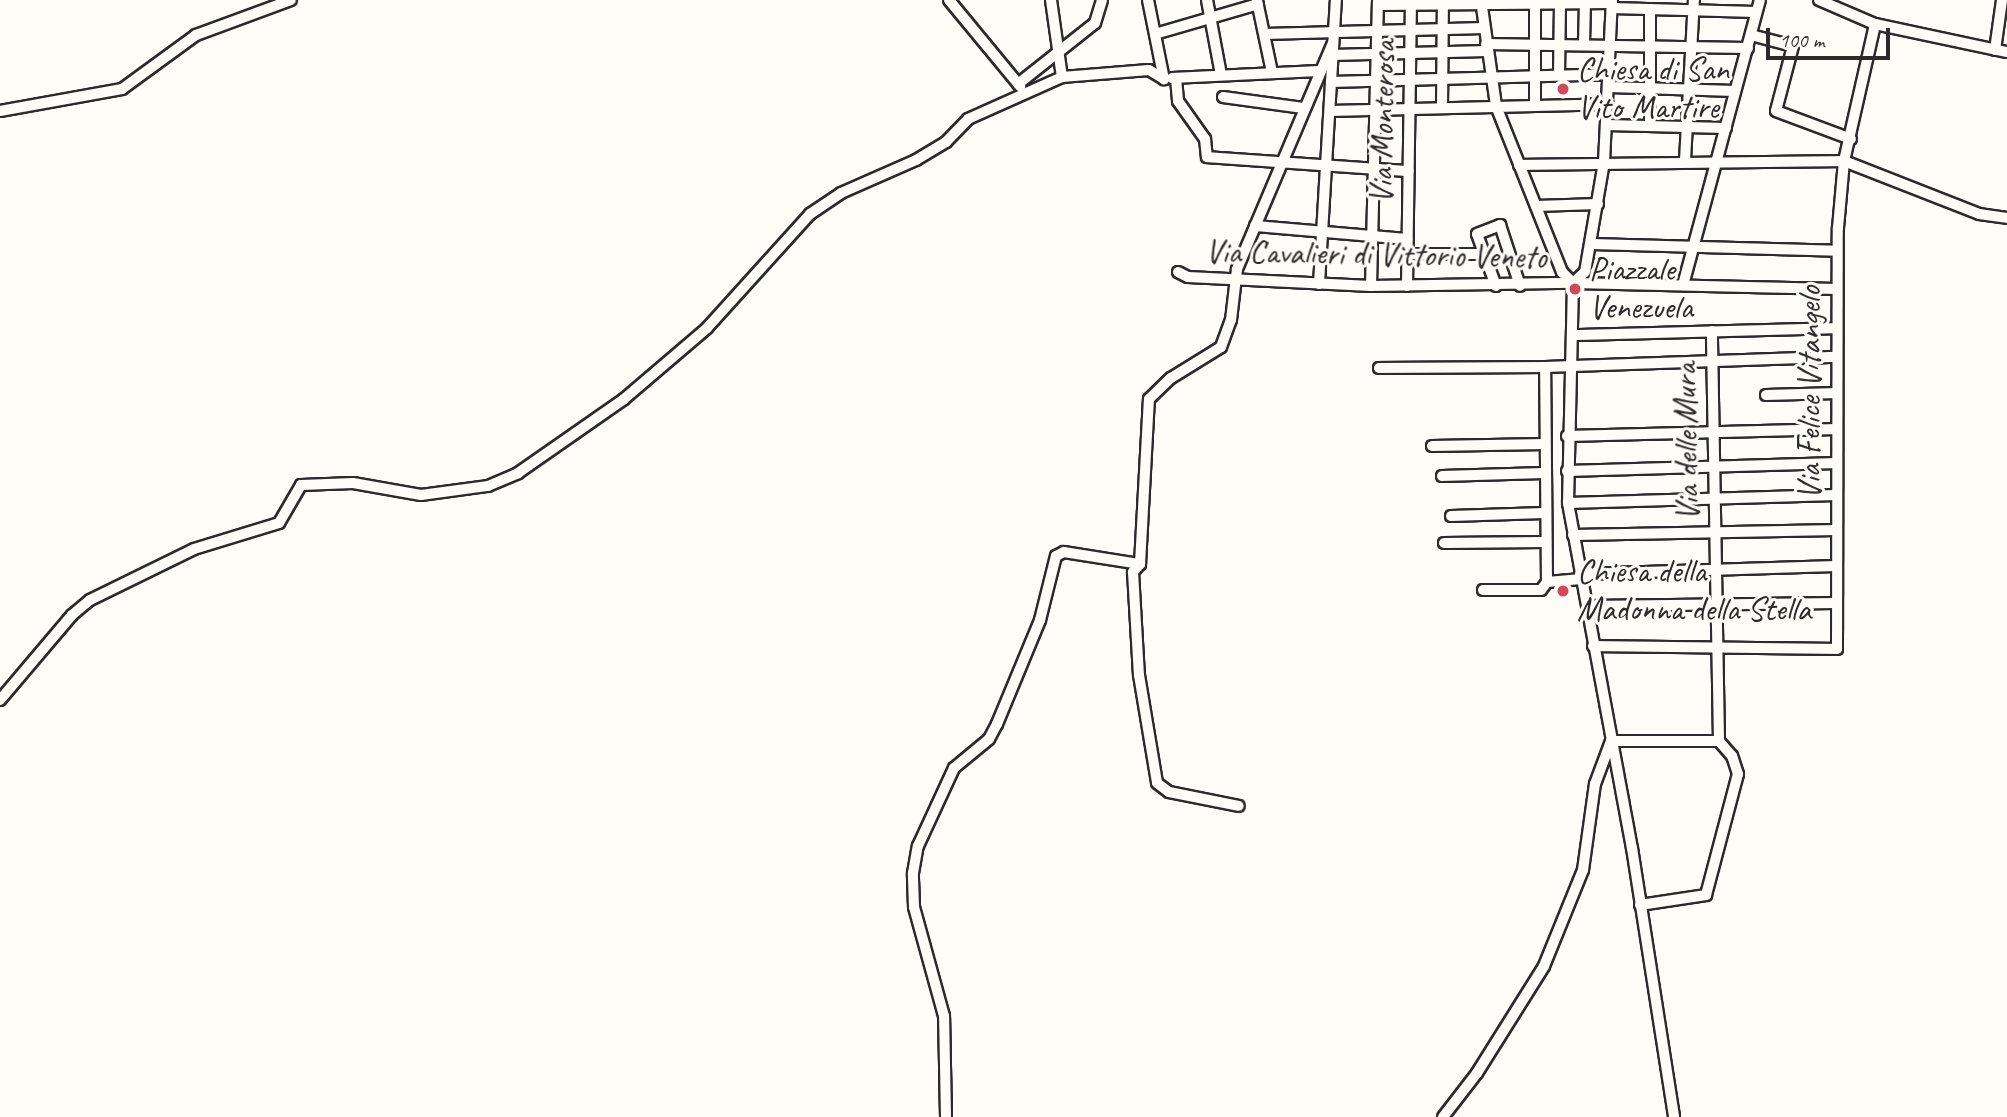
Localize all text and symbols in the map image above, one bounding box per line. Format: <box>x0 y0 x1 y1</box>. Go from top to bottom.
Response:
scale bar <box>1769 14 1893 58</box>
text: 100 m <box>1779 27 1824 53</box>
street label: Via Monterosa <box>1362 39 1404 205</box>
place label: Chiesa di San Vito Martire <box>1577 50 1730 128</box>
marker: Chiesa di San Vito Martire <box>1555 81 1571 97</box>
street label: Via Cavalieri di Vittorio Veneto <box>1206 232 1546 278</box>
place label: Piazzale Venezuela <box>1589 250 1693 328</box>
marker: Piazzale Venezuela <box>1567 281 1583 297</box>
street label: Via Felice Vitangelo <box>1790 287 1830 499</box>
street label: Via delle Mura <box>1666 363 1708 521</box>
place label: Chiesa della Madonna della Stella <box>1577 552 1810 630</box>
marker: Chiesa della Madonna della Stella <box>1555 583 1571 599</box>

